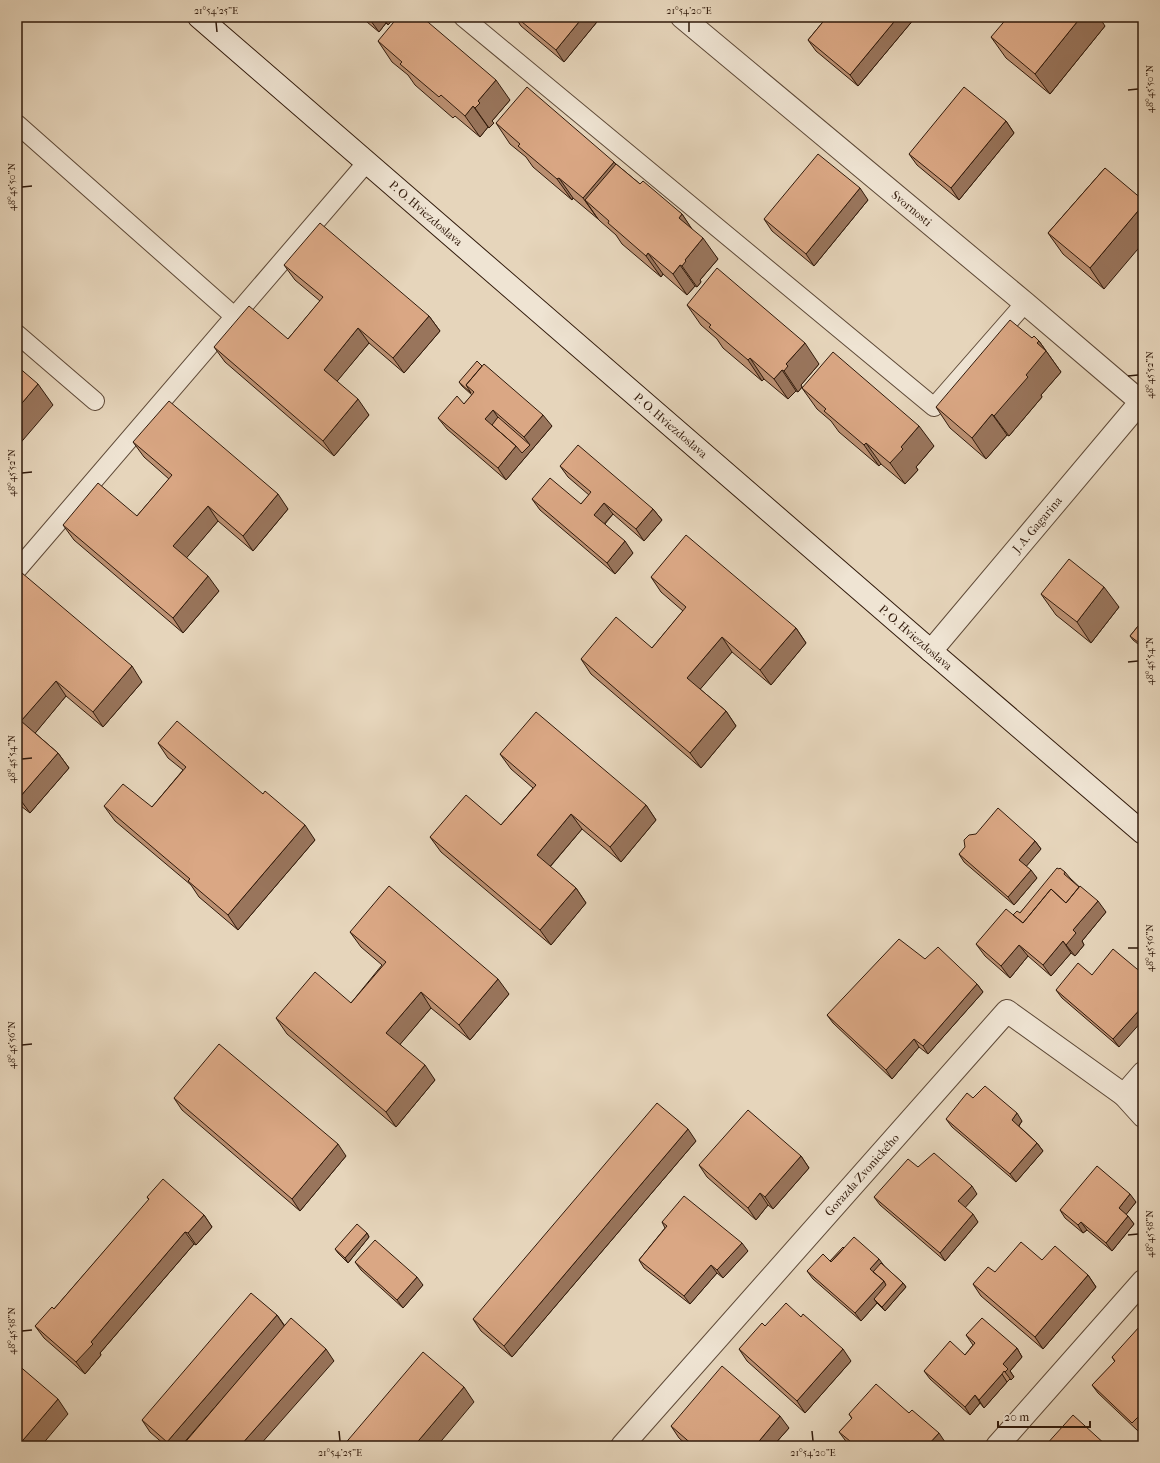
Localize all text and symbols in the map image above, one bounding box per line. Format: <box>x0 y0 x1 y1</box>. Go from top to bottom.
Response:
text: 21°54'25"E <box>194 5 238 17</box>
text: 21°54'20"E <box>666 5 712 17</box>
text: 48°45'50"N <box>1144 65 1156 113</box>
text: 48°45'50"N <box>6 163 18 211</box>
street label: P. O. Hviezdoslava <box>386 178 466 249</box>
street label: Svornosti <box>889 188 935 230</box>
text: 48°45'52"N <box>1144 351 1156 399</box>
street label: P. O. Hviezdoslava <box>631 390 711 461</box>
text: 48°45'52"N <box>6 449 18 497</box>
street label: J. A. Gagarina <box>1009 493 1065 556</box>
street label: P. O. Hviezdoslava <box>876 602 956 673</box>
text: 48°45'54"N <box>1144 636 1156 685</box>
text: 48°45'54"N <box>6 734 18 783</box>
text: 48°45'56"N <box>1144 924 1156 972</box>
text: 48°45'56"N <box>6 1021 18 1069</box>
street label: Gorazda Zvonického <box>822 1131 902 1219</box>
text: 48°45'58"N <box>1144 1210 1156 1258</box>
text: 48°45'58"N <box>6 1307 18 1355</box>
scale bar <box>998 1403 1090 1429</box>
text: 20 m <box>1004 1410 1029 1424</box>
text: 21°54'25"E <box>318 1447 362 1459</box>
text: 21°54'20"E <box>790 1447 836 1459</box>

